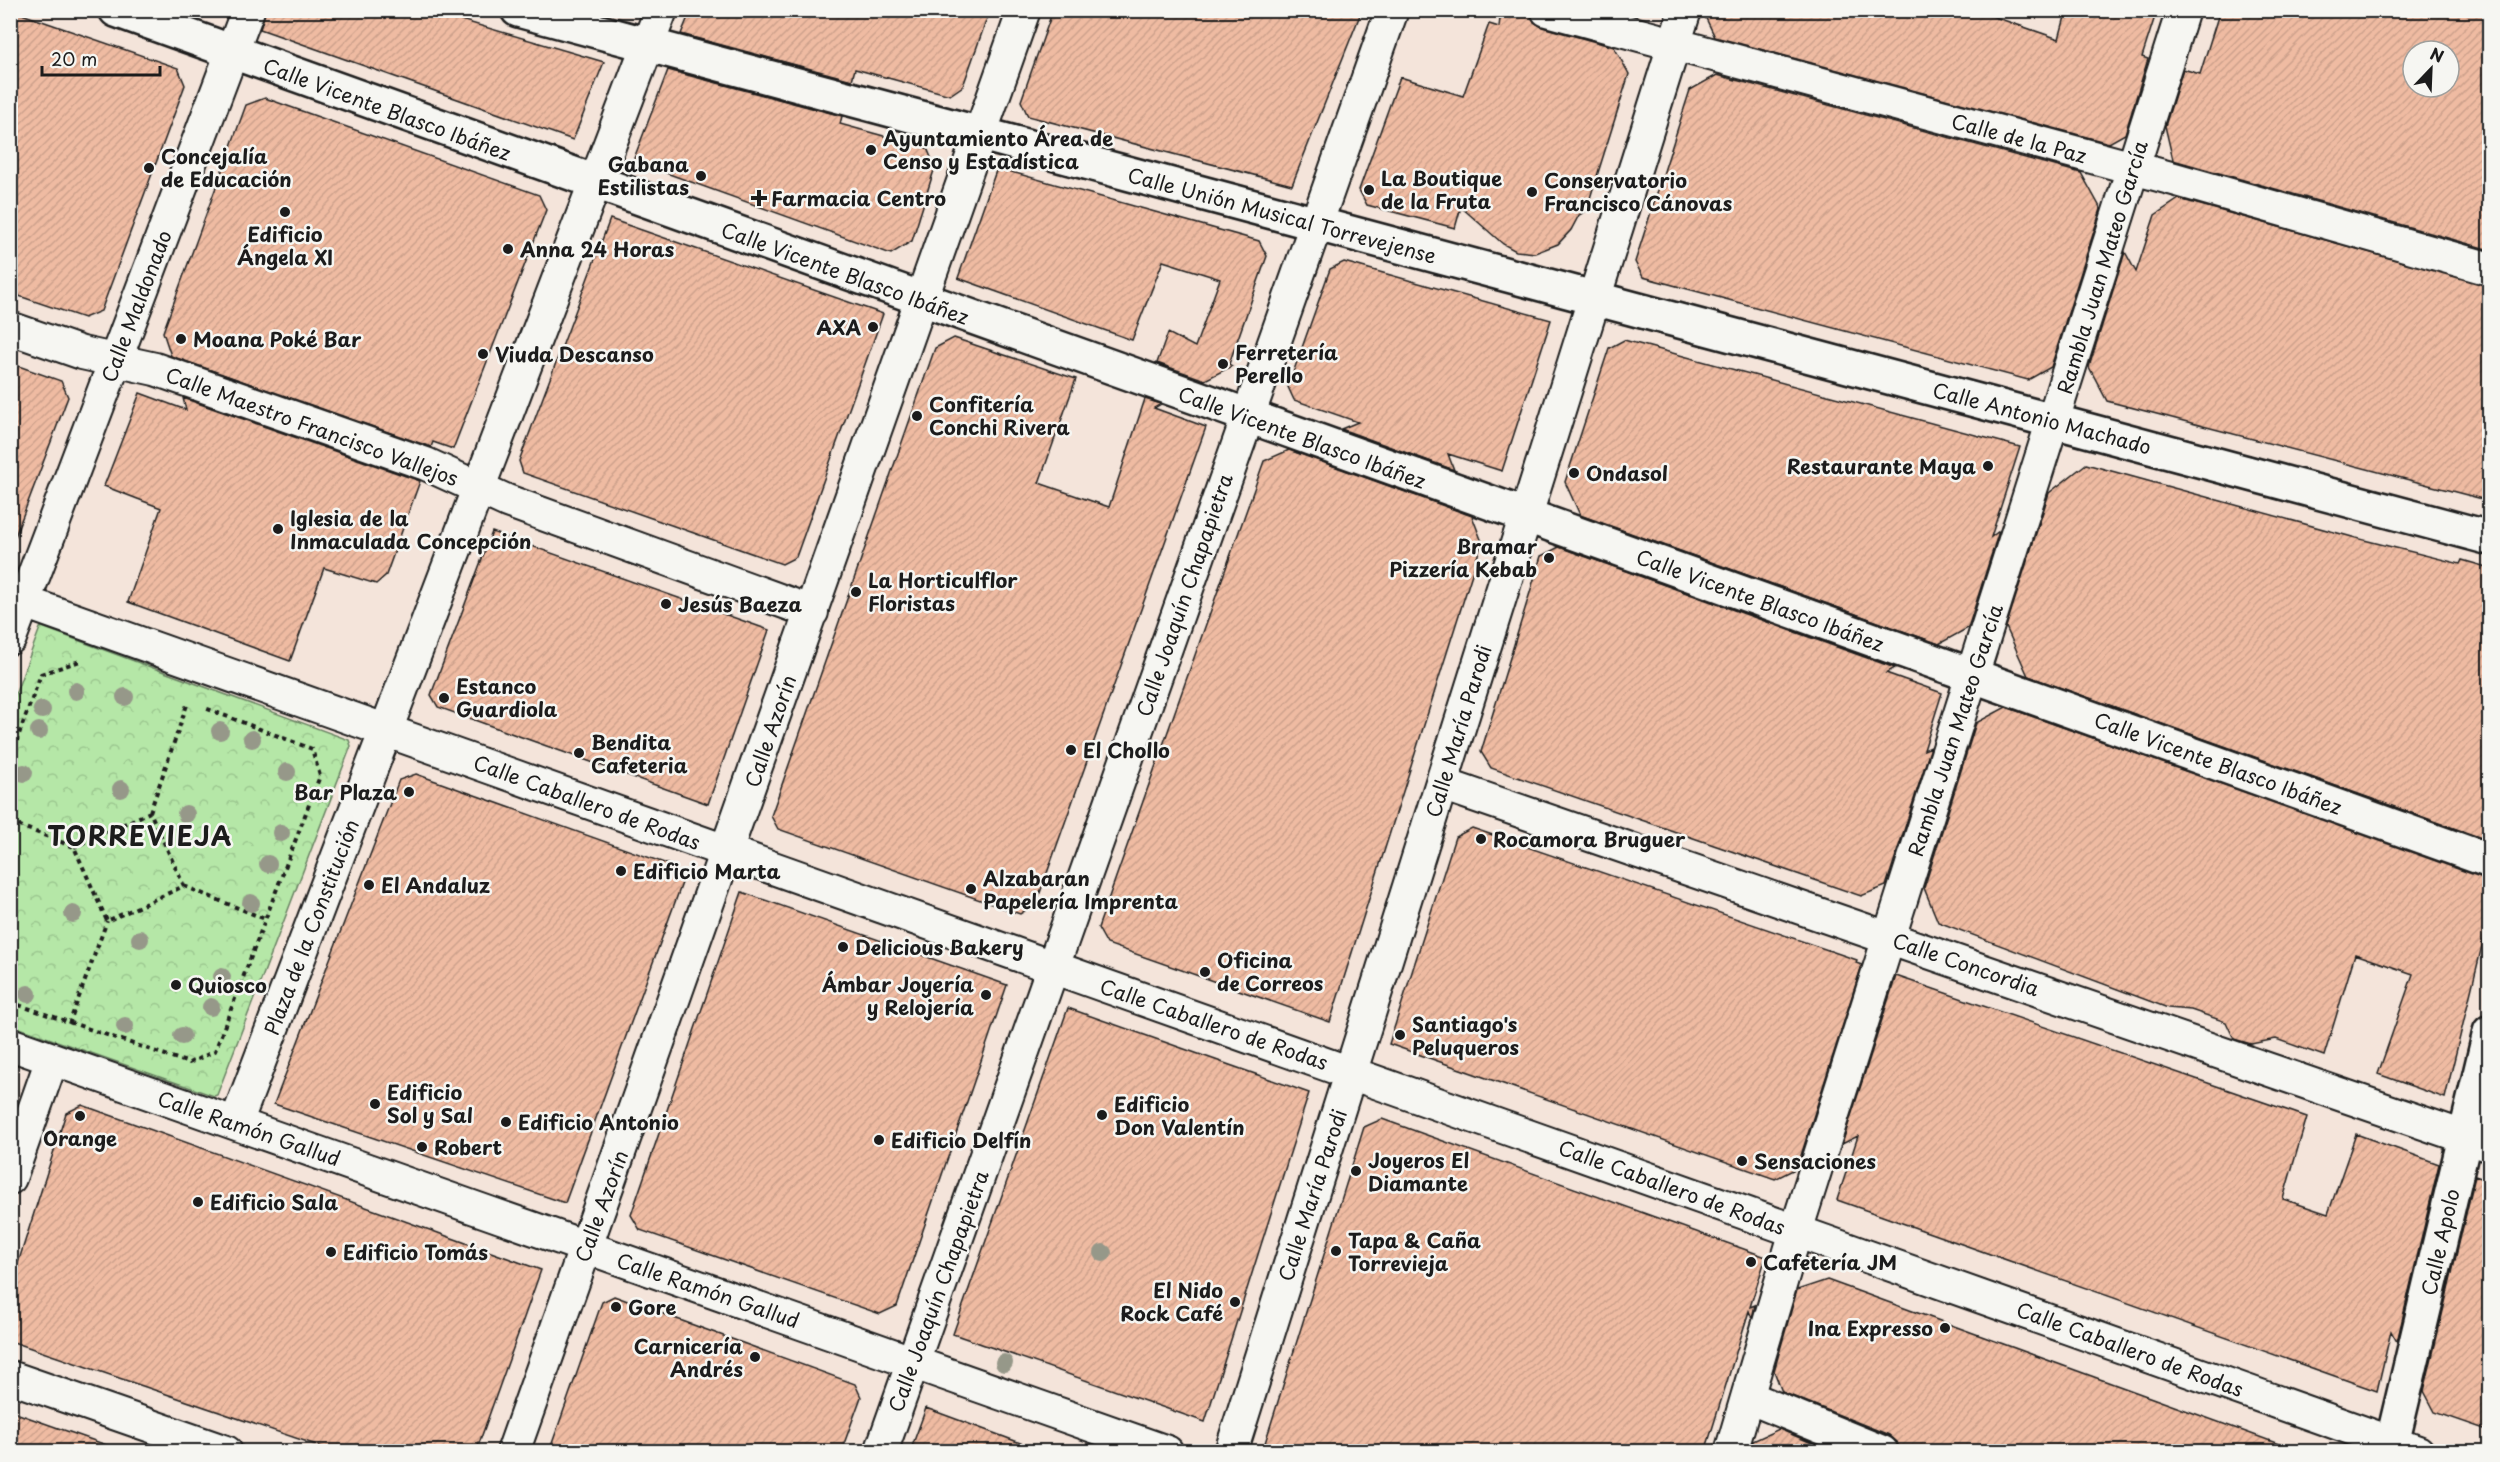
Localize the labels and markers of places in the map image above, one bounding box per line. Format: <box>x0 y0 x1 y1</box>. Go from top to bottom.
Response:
place label: Ayuntamiento Área de Censo y Estadística <box>883 123 1113 176</box>
place label: Concejalía de Educación <box>161 141 292 194</box>
marker: Ayuntamiento Área de Censo y Estadística <box>864 143 878 157</box>
place label: Gabana Estilistas <box>597 149 689 202</box>
marker: Concejalía de Educación <box>142 161 156 175</box>
place label: La Boutique de la Fruta <box>1381 163 1502 216</box>
place label: Conservatorio Francisco Cánovas <box>1544 165 1733 218</box>
marker: Gabana Estilistas <box>694 169 708 183</box>
place label: Farmacia Centro <box>771 183 946 213</box>
marker: La Boutique de la Fruta <box>1362 183 1376 197</box>
marker: Conservatorio Francisco Cánovas <box>1525 185 1539 199</box>
marker: Farmacia Centro <box>752 191 766 205</box>
marker: Edificio Ángela XI <box>278 205 292 219</box>
place label: Edificio Ángela XI <box>237 219 333 272</box>
place label: Anna 24 Horas <box>519 234 675 264</box>
marker: Anna 24 Horas <box>501 242 515 256</box>
place label: AXA <box>816 312 861 342</box>
marker: AXA <box>866 320 880 334</box>
place label: Moana Poké Bar <box>193 324 362 354</box>
marker: Moana Poké Bar <box>174 332 188 346</box>
place label: Ferretería Perello <box>1235 337 1338 390</box>
place label: Viuda Descanso <box>495 339 654 369</box>
marker: Viuda Descanso <box>476 347 490 361</box>
marker: Ferretería Perello <box>1216 357 1230 371</box>
place label: Confitería Conchi Rivera <box>929 389 1070 442</box>
marker: Confitería Conchi Rivera <box>910 409 924 423</box>
place label: Restaurante Maya <box>1787 451 1976 481</box>
place label: Ondasol <box>1586 458 1668 488</box>
marker: Restaurante Maya <box>1981 459 1995 473</box>
marker: Ondasol <box>1567 466 1581 480</box>
place label: Iglesia de la Inmaculada Concepción <box>290 503 531 556</box>
marker: Iglesia de la Inmaculada Concepción <box>271 522 285 536</box>
place label: Bramar Pizzería Kebab <box>1389 531 1538 584</box>
marker: Bramar Pizzería Kebab <box>1542 551 1556 565</box>
place label: La Horticulflor Floristas <box>868 565 1018 618</box>
marker: La Horticulflor Floristas <box>849 585 863 599</box>
place label: Jesús Baeza <box>678 589 802 619</box>
marker: Jesús Baeza <box>659 597 673 611</box>
place label: Estanco Guardiola <box>456 671 558 724</box>
marker: Estanco Guardiola <box>437 691 451 705</box>
place label: Bendita Cafeteria <box>591 727 688 780</box>
place label: El Chollo <box>1083 735 1170 765</box>
marker: El Chollo <box>1064 743 1078 757</box>
marker: Bendita Cafeteria <box>572 746 586 760</box>
place label: Bar Plaza <box>294 777 397 807</box>
marker: Bar Plaza <box>402 785 416 799</box>
place label: Rocamora Bruguer <box>1493 824 1686 854</box>
marker: Rocamora Bruguer <box>1474 832 1488 846</box>
place label: Edificio Marta <box>633 856 781 886</box>
place label: Alzabaran Papelería Imprenta <box>983 863 1178 916</box>
marker: Edificio Marta <box>614 864 628 878</box>
place label: El Andaluz <box>381 870 490 900</box>
marker: El Andaluz <box>362 878 376 892</box>
marker: Alzabaran Papelería Imprenta <box>964 882 978 896</box>
place label: Delicious Bakery <box>855 932 1024 962</box>
marker: Delicious Bakery <box>836 940 850 954</box>
place label: Oficina de Correos <box>1217 945 1324 998</box>
marker: Oficina de Correos <box>1198 965 1212 979</box>
place label: Ámbar Joyería y Relojería <box>821 969 974 1022</box>
place label: Quiosco <box>188 970 267 1000</box>
marker: Quiosco <box>169 978 183 992</box>
marker: Ámbar Joyería y Relojería <box>979 988 993 1002</box>
place label: Santiago's Peluqueros <box>1412 1009 1519 1062</box>
marker: Santiago's Peluqueros <box>1393 1028 1407 1042</box>
place label: Edificio Sol y Sal <box>387 1077 473 1130</box>
place label: Edificio Don Valentín <box>1114 1089 1245 1142</box>
marker: Edificio Sol y Sal <box>368 1097 382 1111</box>
place label: Edificio Antonio <box>518 1107 679 1137</box>
marker: Edificio Don Valentín <box>1095 1108 1109 1122</box>
marker: Orange <box>73 1109 87 1123</box>
marker: Edificio Antonio <box>499 1115 513 1129</box>
place label: Orange <box>43 1123 117 1153</box>
place label: Edificio Delfín <box>891 1125 1031 1155</box>
place label: Robert <box>434 1132 502 1162</box>
marker: Edificio Delfín <box>872 1133 886 1147</box>
marker: Robert <box>415 1140 429 1154</box>
place label: Joyeros El Diamante <box>1368 1145 1469 1198</box>
place label: Sensaciones <box>1754 1146 1876 1176</box>
marker: Sensaciones <box>1735 1154 1749 1168</box>
marker: Joyeros El Diamante <box>1349 1164 1363 1178</box>
place label: Edificio Sala <box>210 1187 338 1217</box>
marker: Edificio Sala <box>191 1195 205 1209</box>
place label: Tapa & Caña Torrevieja <box>1348 1225 1481 1278</box>
place label: Edificio Tomás <box>343 1237 488 1267</box>
marker: Tapa & Caña Torrevieja <box>1329 1244 1343 1258</box>
marker: Edificio Tomás <box>324 1245 338 1259</box>
place label: Cafetería JM <box>1763 1247 1897 1277</box>
marker: Cafetería JM <box>1744 1255 1758 1269</box>
place label: El Nido Rock Café <box>1120 1275 1223 1328</box>
place label: Gore <box>628 1292 676 1322</box>
marker: El Nido Rock Café <box>1228 1295 1242 1309</box>
marker: Gore <box>609 1300 623 1314</box>
place label: Ina Expresso <box>1808 1313 1933 1343</box>
marker: Ina Expresso <box>1938 1321 1952 1335</box>
place label: Carnicería Andrés <box>634 1331 743 1384</box>
marker: Carnicería Andrés <box>748 1350 762 1364</box>

